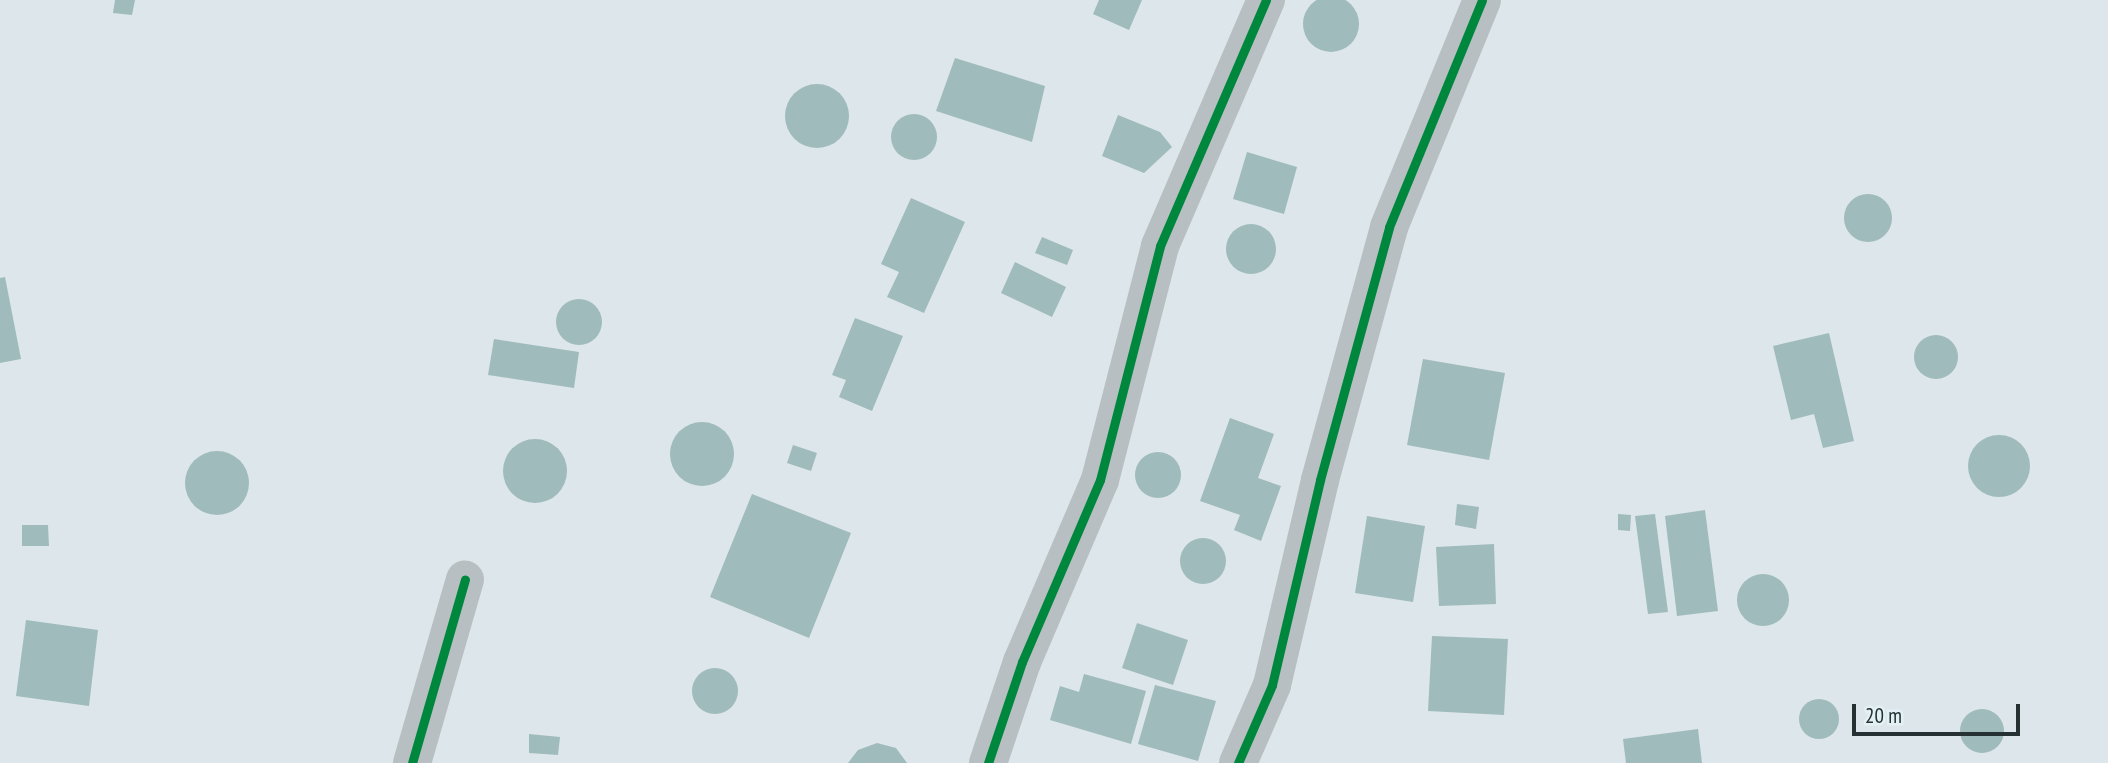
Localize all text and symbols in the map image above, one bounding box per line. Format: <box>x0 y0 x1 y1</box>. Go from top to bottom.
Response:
scale bar <box>1856 690 2024 734</box>
text: 20 m <box>1865 702 1902 729</box>

